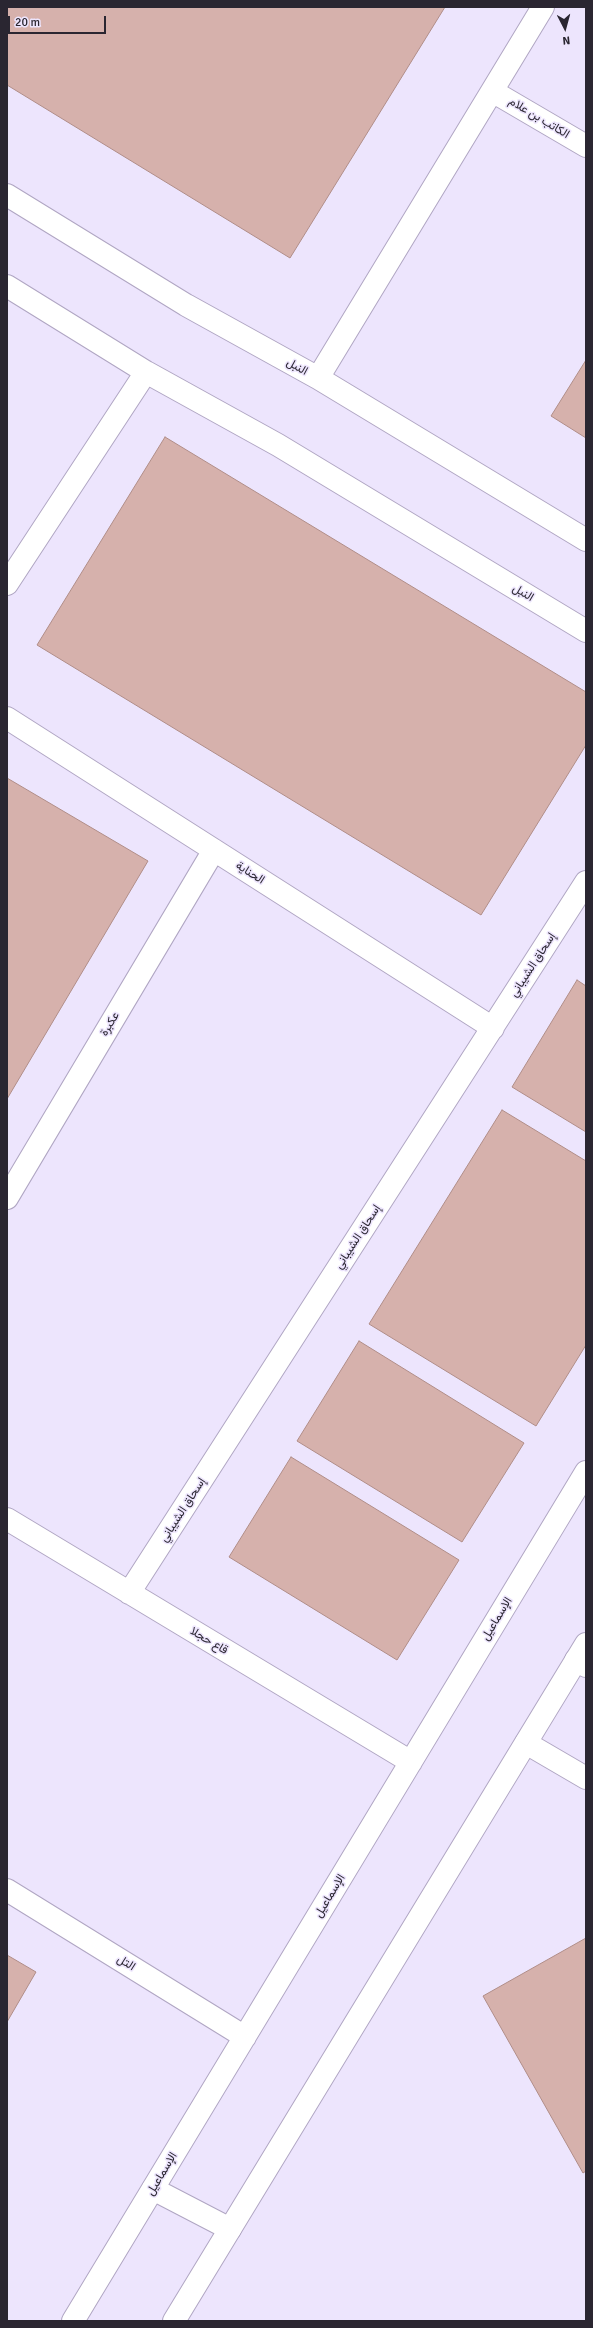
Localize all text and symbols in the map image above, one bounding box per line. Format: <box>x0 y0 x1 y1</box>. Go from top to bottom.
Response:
scale bar <box>10 8 108 34</box>
north arrow <box>545 8 585 48</box>
text: 20 m <box>15 15 40 30</box>
text: N <box>562 34 571 47</box>
street label: الكاتب بن علام <box>506 94 572 142</box>
street label: النبل <box>284 355 310 379</box>
street label: النبل <box>510 581 536 605</box>
street label: الحناية <box>233 859 267 887</box>
street label: إسحاق الشيباني <box>507 930 559 1000</box>
street label: عكبرة <box>97 1009 123 1039</box>
street label: إسحاق الشيباني <box>332 1202 384 1272</box>
street label: إسحاق الشيباني <box>157 1475 209 1545</box>
street label: الإسماعيل <box>478 1595 516 1643</box>
street label: قاع حجلا <box>187 1624 231 1658</box>
street label: الإسماعيل <box>311 1872 349 1920</box>
street label: التل <box>114 1952 138 1974</box>
street label: الإسماعيل <box>143 2150 181 2198</box>

